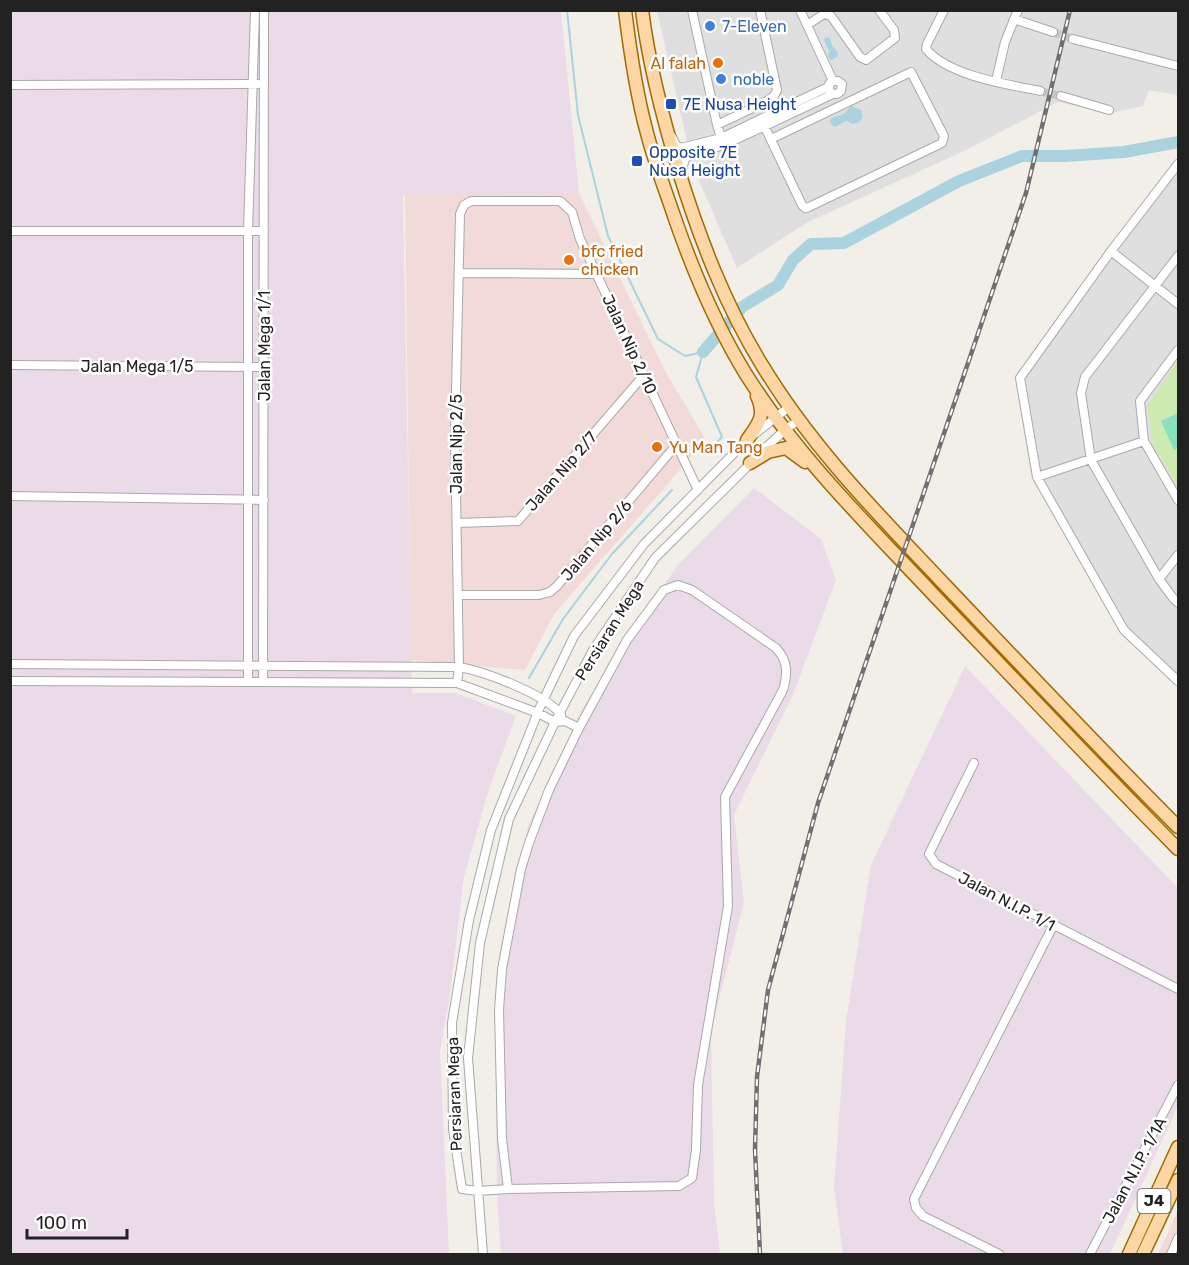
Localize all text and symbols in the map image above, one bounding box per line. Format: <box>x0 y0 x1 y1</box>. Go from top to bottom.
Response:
place label: 7-Eleven <box>722 17 787 36</box>
marker: 7-Eleven <box>703 19 717 33</box>
place label: Al falah <box>650 54 706 73</box>
marker: Al falah <box>711 56 725 70</box>
place label: noble <box>733 70 774 89</box>
marker: noble <box>714 72 728 86</box>
place label: 7E Nusa Height <box>683 95 796 114</box>
marker: 7E Nusa Height <box>664 97 678 111</box>
place label: Opposite 7E Nusa Height <box>649 143 740 180</box>
marker: Opposite 7E Nusa Height <box>630 154 644 168</box>
place label: bfc fried chicken <box>581 242 643 279</box>
marker: bfc fried chicken <box>562 253 576 267</box>
street label: Jalan Mega 1/1 <box>255 291 274 401</box>
street label: Jalan Nip 2/10 <box>598 291 661 397</box>
street label: Jalan Mega 1/5 <box>80 357 194 376</box>
street label: Jalan Nip 2/5 <box>447 394 466 494</box>
street label: Jalan Nip 2/7 <box>522 428 601 515</box>
place label: Yu Man Tang <box>669 438 762 457</box>
marker: Yu Man Tang <box>650 440 664 454</box>
street label: Jalan Nip 2/6 <box>557 496 636 585</box>
street label: Persiaran Mega <box>571 577 648 684</box>
street label: Jalan N.I.P. 1/1 <box>955 868 1058 935</box>
street label: Persiaran Mega <box>443 1036 466 1152</box>
street label: Jalan N.I.P. 1/1A <box>1098 1114 1171 1227</box>
road number: J4 <box>1138 1189 1170 1213</box>
scale bar <box>27 1202 128 1240</box>
text: 100 m <box>36 1212 87 1234</box>

